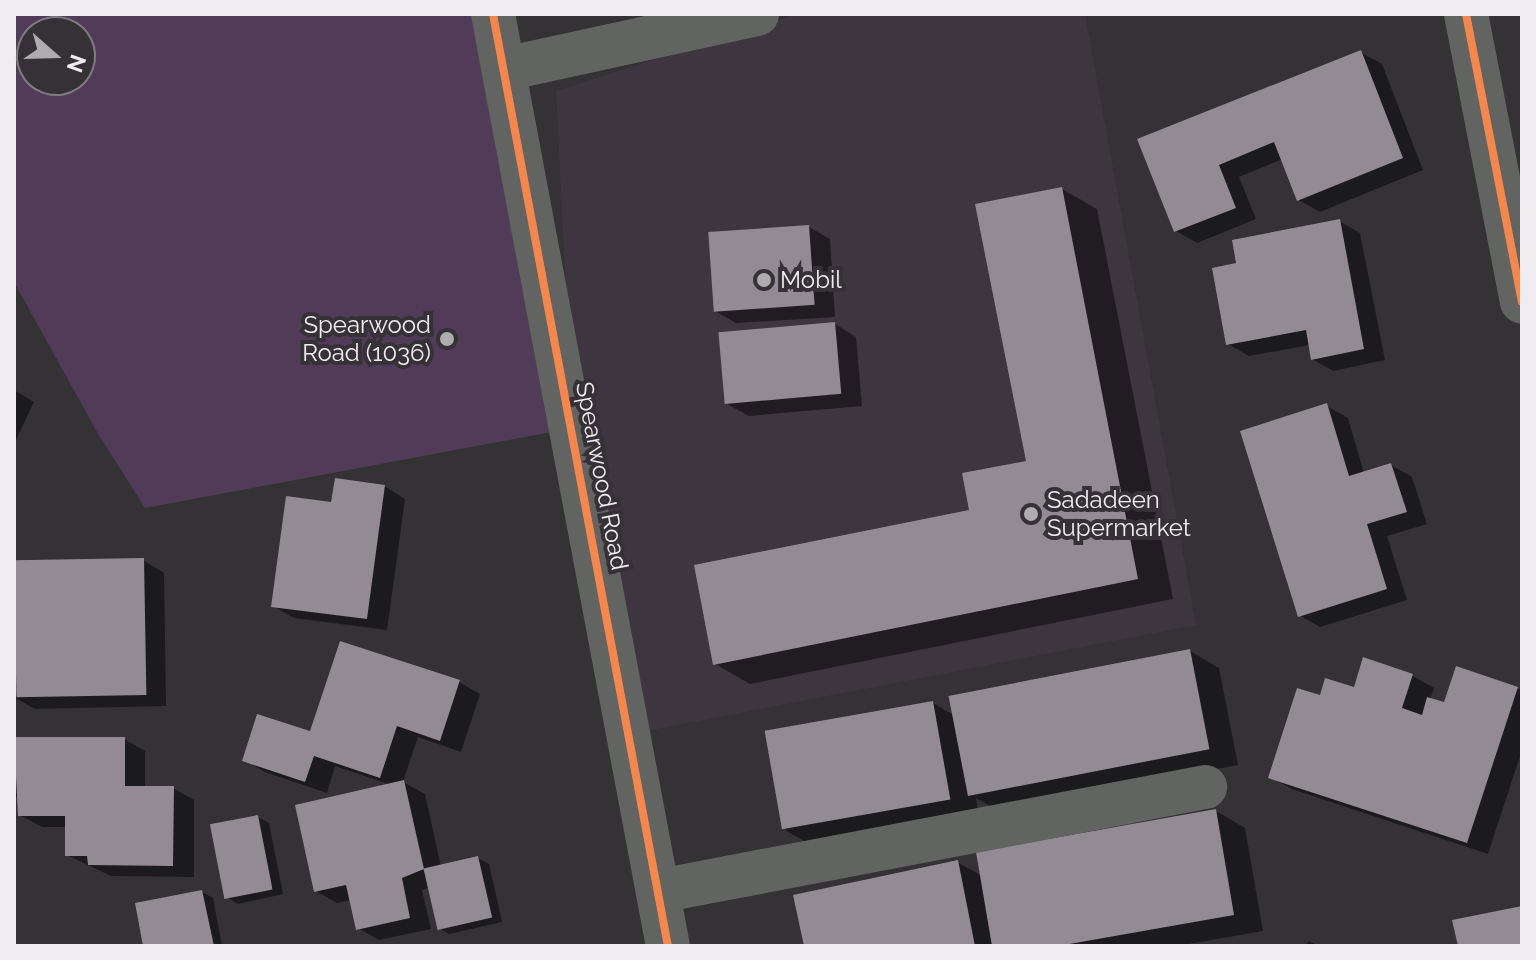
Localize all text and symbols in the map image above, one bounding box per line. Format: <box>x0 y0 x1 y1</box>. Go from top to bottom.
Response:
north arrow <box>16 16 96 96</box>
text: N <box>62 51 92 76</box>
place label: Mobil <box>780 266 842 294</box>
marker: Mobil <box>755 271 773 289</box>
place label: Spearwood Road (1036) <box>302 311 431 367</box>
marker: Spearwood Road (1036) <box>438 330 456 348</box>
street label: Spearwood Road <box>570 379 634 573</box>
place label: Sadadeen Supermarket <box>1047 486 1191 542</box>
marker: Sadadeen Supermarket <box>1022 505 1040 523</box>

